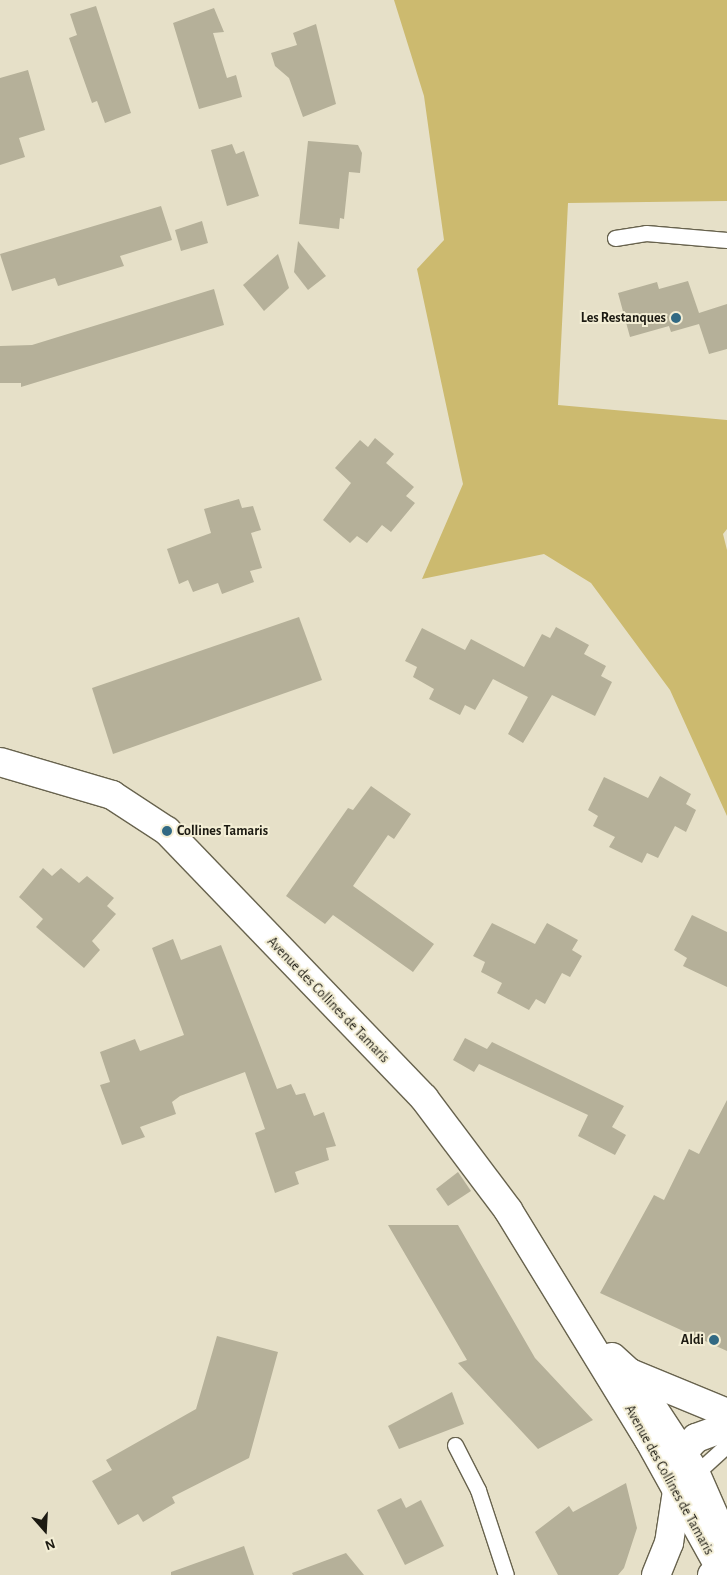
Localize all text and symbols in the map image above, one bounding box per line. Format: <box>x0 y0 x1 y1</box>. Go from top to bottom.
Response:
place label: Les Restanques <box>581 310 666 326</box>
marker: Les Restanques <box>670 312 682 324</box>
place label: Collines Tamaris <box>177 823 268 839</box>
marker: Collines Tamaris <box>161 825 173 837</box>
street label: Avenue des Collines de Tamaris <box>263 934 393 1066</box>
place label: Aldi <box>681 1332 704 1348</box>
marker: Aldi <box>708 1334 720 1346</box>
street label: Avenue des Collines de Tamaris <box>621 1402 717 1558</box>
north arrow <box>20 1505 70 1555</box>
text: N <box>43 1536 57 1552</box>

